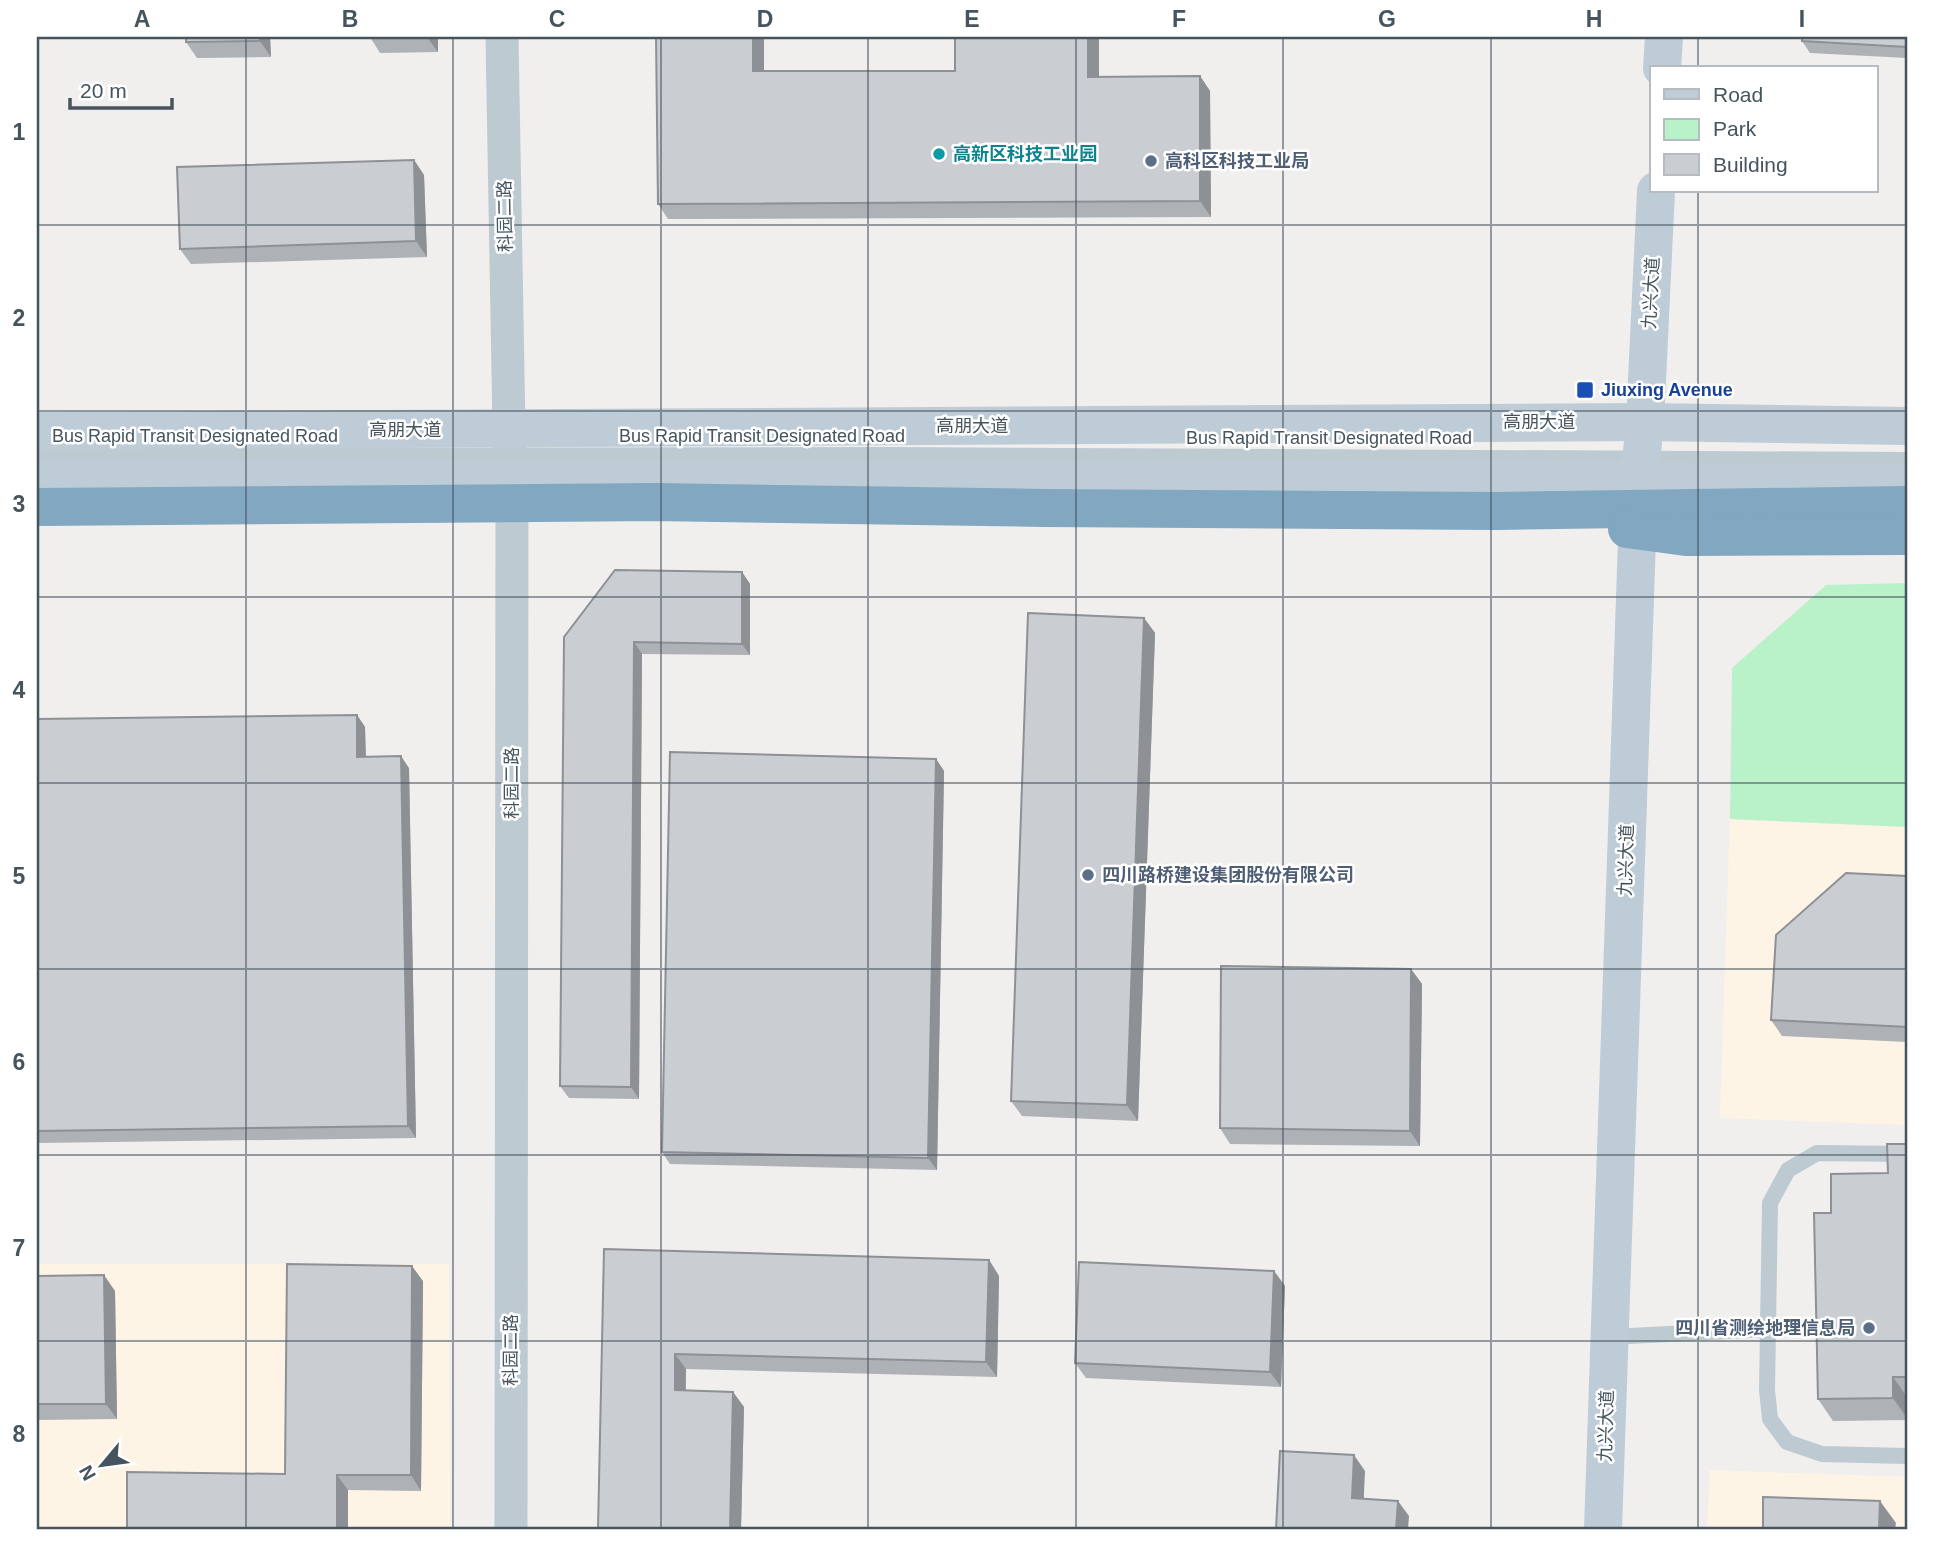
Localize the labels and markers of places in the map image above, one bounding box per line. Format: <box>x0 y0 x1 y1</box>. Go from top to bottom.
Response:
place label: 高新区科技工业园 <box>953 144 1097 164</box>
marker: 高新区科技工业园 <box>931 146 947 162</box>
place label: 高科区科技工业局 <box>1165 151 1309 171</box>
marker: 高科区科技工业局 <box>1143 153 1159 169</box>
marker: Jiuxing Avenue <box>1575 380 1595 400</box>
place label: Jiuxing Avenue <box>1601 380 1733 400</box>
place label: 四川路桥建设集团股份有限公司 <box>1102 865 1354 885</box>
marker: 四川路桥建设集团股份有限公司 <box>1080 867 1096 883</box>
place label: 四川省测绘地理信息局 <box>1675 1318 1855 1338</box>
marker: 四川省测绘地理信息局 <box>1861 1320 1877 1336</box>

